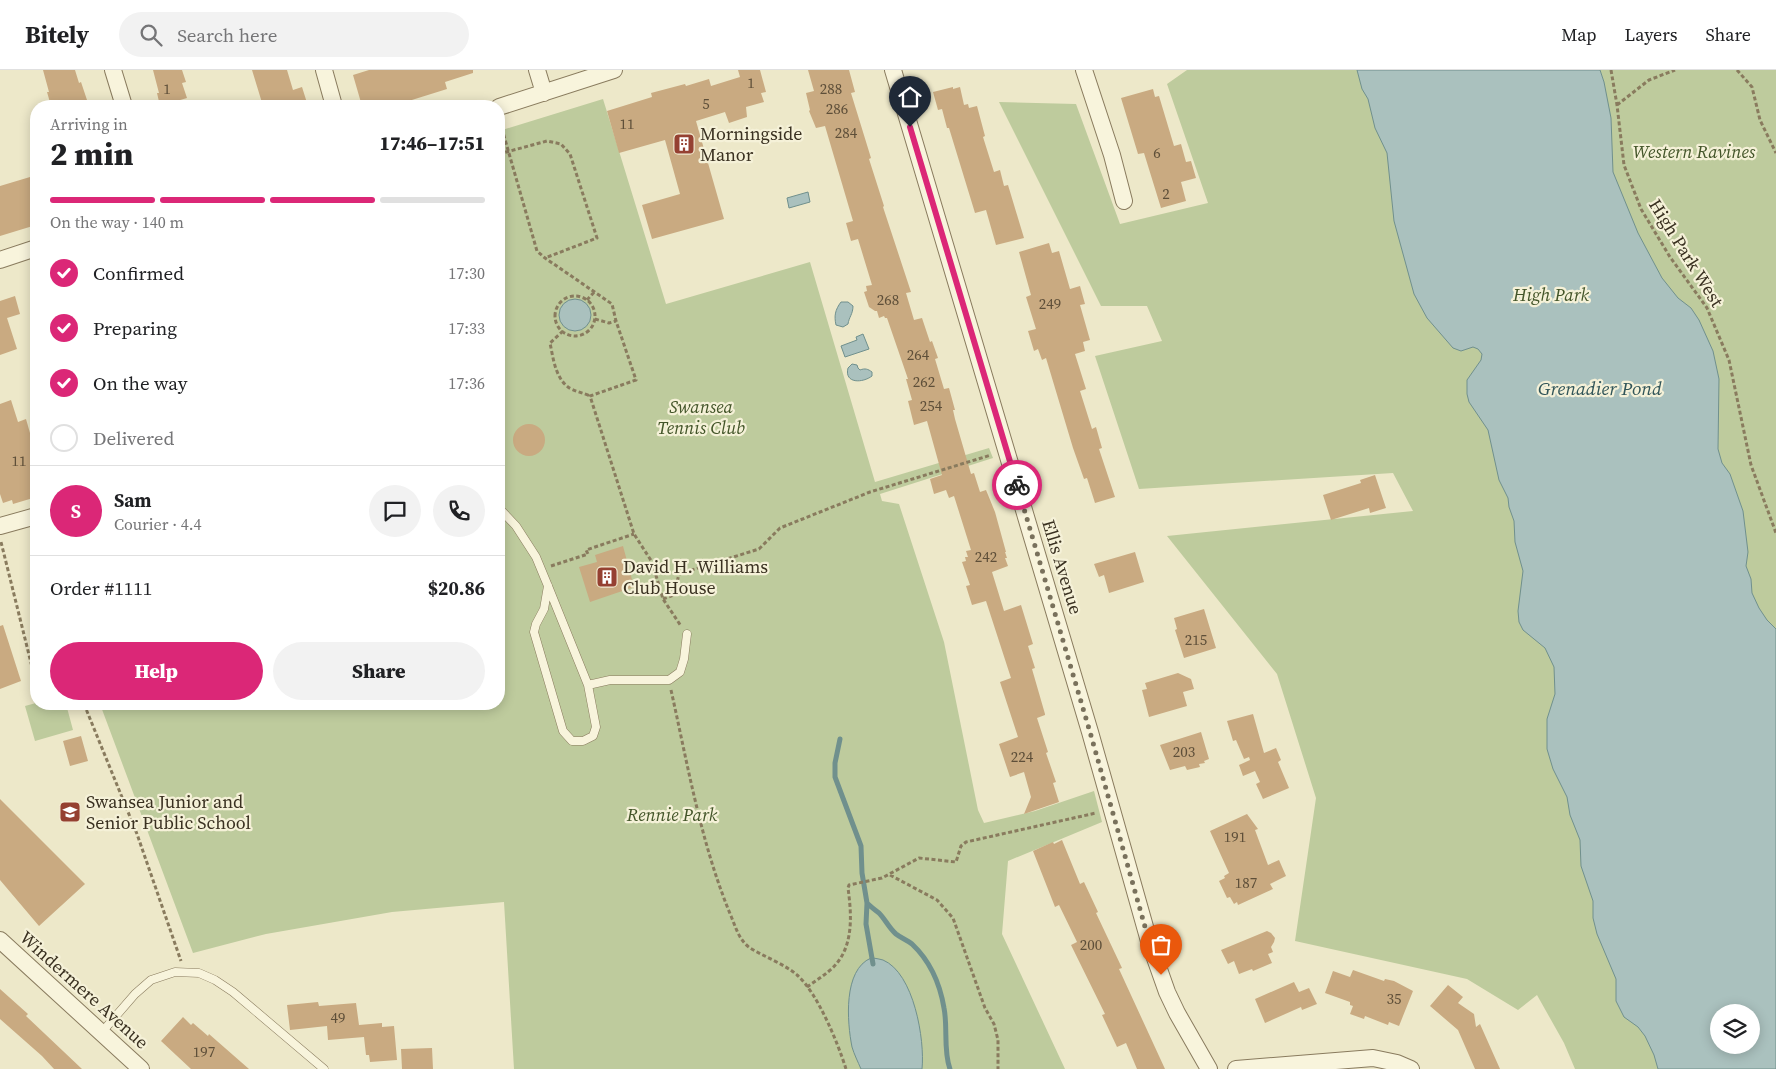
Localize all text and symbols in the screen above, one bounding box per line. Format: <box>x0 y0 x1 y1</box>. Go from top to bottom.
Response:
search box <box>119 12 469 57</box>
text: Bitely <box>25 18 89 51</box>
icon: search <box>137 21 165 49</box>
text: Search here <box>177 22 277 48</box>
text: Map <box>1561 22 1596 47</box>
text: Layers <box>1624 22 1677 47</box>
text: Share <box>1705 22 1751 47</box>
house number: 1 <box>747 72 755 93</box>
pin <box>889 76 931 127</box>
house number: 1 <box>163 78 171 99</box>
house number: 288 <box>820 78 842 99</box>
icon: home <box>896 83 924 111</box>
house number: 5 <box>702 93 710 114</box>
house number: 286 <box>826 98 848 119</box>
text: Arriving in <box>50 113 128 135</box>
house number: 11 <box>619 113 635 134</box>
place label: Morningside Manor <box>700 121 802 167</box>
house number: 284 <box>835 122 858 143</box>
text: 17:46–17:51 <box>380 130 485 156</box>
text: 2 min <box>50 132 133 176</box>
building icon: Morningside Manor <box>672 132 696 156</box>
park label: Western Ravines <box>1633 139 1756 164</box>
house number: 6 <box>1153 142 1161 163</box>
house number: 2 <box>1162 183 1170 204</box>
street label: High Park West <box>1643 194 1730 312</box>
text: On the way · 140 m <box>50 211 184 233</box>
icon: check <box>50 259 78 287</box>
text: Confirmed <box>93 260 184 286</box>
text: 17:30 <box>448 262 485 284</box>
park label: High Park <box>1512 282 1590 307</box>
house number: 268 <box>877 289 899 310</box>
house number: 249 <box>1039 293 1061 314</box>
icon: check <box>50 314 78 342</box>
text: Preparing <box>93 315 177 341</box>
text: 17:33 <box>448 317 485 339</box>
house number: 264 <box>907 344 930 365</box>
icon: check <box>50 369 78 397</box>
text: On the way <box>93 370 188 396</box>
house number: 262 <box>913 371 935 392</box>
text: 17:36 <box>448 372 485 394</box>
water label: Grenadier Pond <box>1538 375 1662 401</box>
park label: Swansea Tennis Club <box>657 394 745 440</box>
house number: 254 <box>920 395 943 416</box>
text: Delivered <box>93 425 174 451</box>
house number: 11 <box>11 450 27 471</box>
courier <box>992 460 1042 510</box>
icon: bike <box>1003 471 1031 499</box>
button: chat <box>369 485 421 537</box>
button: phone <box>433 485 485 537</box>
text: Sam <box>114 487 152 513</box>
text: S <box>71 498 81 524</box>
text: Courier · 4.4 <box>114 513 202 535</box>
street label: Ellis Avenue <box>1036 516 1089 617</box>
house number: 242 <box>975 546 997 567</box>
place label: David H. Williams Club House <box>623 554 768 600</box>
building icon: David H. Williams Club House <box>595 565 619 589</box>
text: Order #1111 <box>50 575 152 601</box>
text: $20.86 <box>428 575 485 601</box>
house number: 215 <box>1185 629 1207 650</box>
button: Help <box>50 642 263 700</box>
button: Share <box>273 642 485 700</box>
house number: 203 <box>1173 741 1195 762</box>
house number: 224 <box>1011 746 1034 767</box>
place label: Swansea Junior and Senior Public School <box>86 789 251 835</box>
school or university icon: Swansea Junior and Senior Public School <box>58 800 82 824</box>
park label: Rennie Park <box>626 802 718 827</box>
house number: 191 <box>1224 826 1246 847</box>
house number: 187 <box>1235 872 1257 893</box>
pin <box>1140 924 1182 975</box>
street label: Windermere Avenue <box>14 925 154 1054</box>
icon: bag <box>1147 931 1175 959</box>
house number: 200 <box>1080 934 1102 955</box>
house number: 35 <box>1386 988 1402 1009</box>
map controls <box>1710 1004 1760 1054</box>
button: layers <box>1710 1004 1760 1054</box>
house number: 49 <box>330 1007 346 1028</box>
house number: 197 <box>193 1041 215 1062</box>

